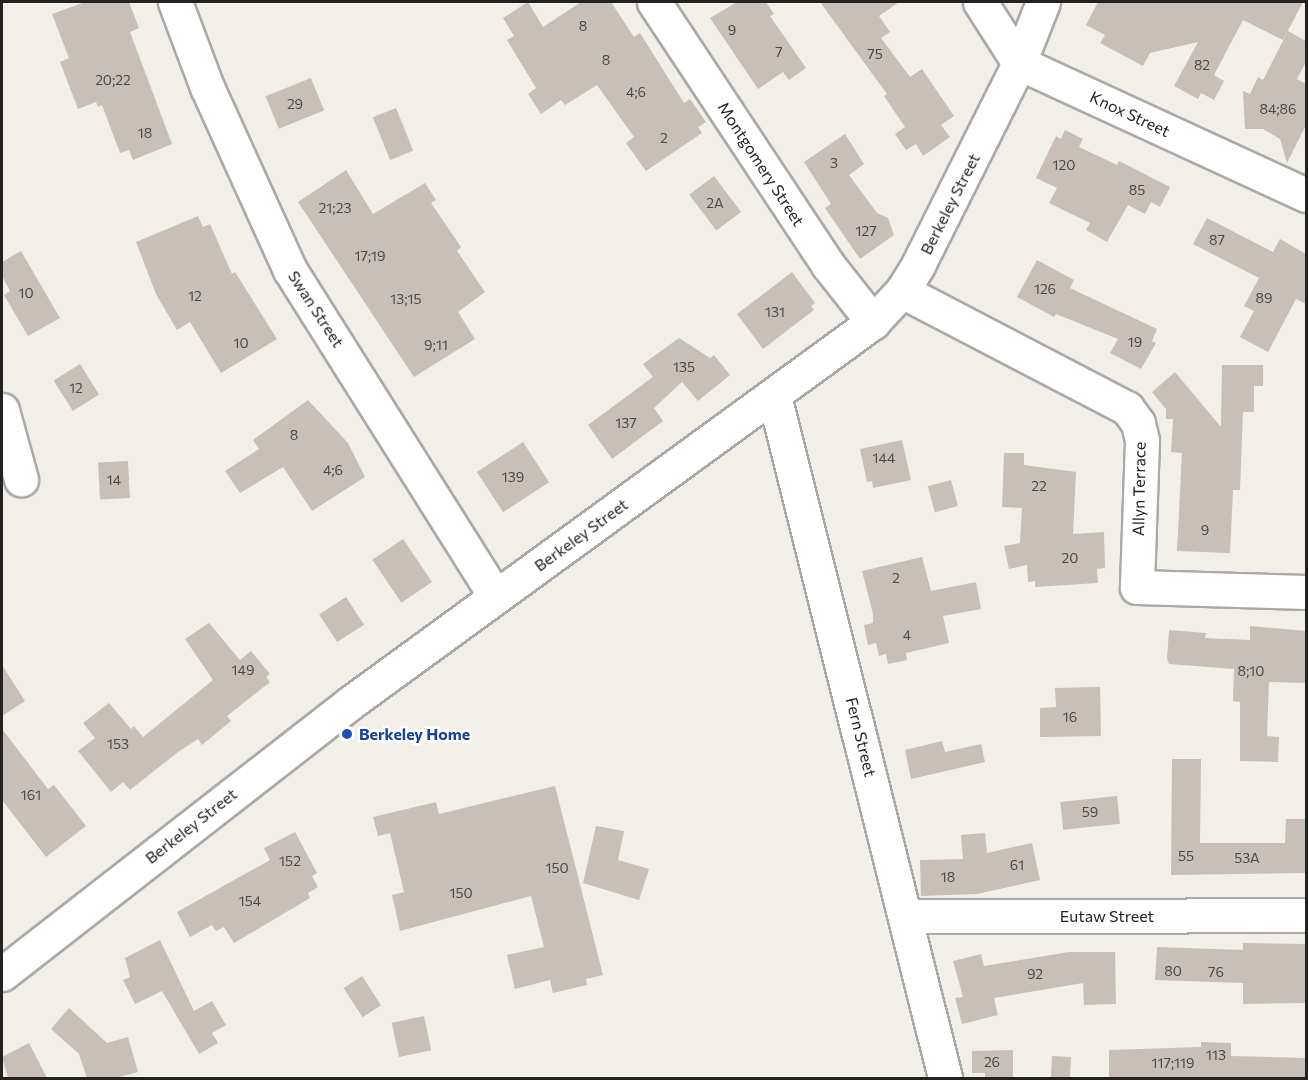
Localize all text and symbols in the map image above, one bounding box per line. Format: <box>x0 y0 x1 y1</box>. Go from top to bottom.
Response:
house number: 8 <box>579 18 587 34</box>
house number: 9 <box>728 22 736 38</box>
house number: 7 <box>775 44 783 60</box>
house number: 75 <box>867 46 883 62</box>
house number: 8 <box>602 52 610 68</box>
house number: 82 <box>1194 57 1210 73</box>
house number: 20;22 <box>95 72 131 88</box>
house number: 4;6 <box>626 84 646 100</box>
street label: Knox Street <box>1087 87 1173 141</box>
house number: 29 <box>287 96 303 112</box>
street label: Montgomery Street <box>714 98 808 230</box>
house number: 84;86 <box>1259 101 1297 117</box>
house number: 18 <box>138 125 152 141</box>
house number: 2 <box>660 130 668 146</box>
street label: Berkeley Street <box>916 150 984 258</box>
house number: 3 <box>830 155 838 171</box>
house number: 120 <box>1053 157 1075 173</box>
house number: 85 <box>1129 182 1145 198</box>
house number: 2A <box>706 195 724 211</box>
house number: 21;23 <box>319 200 351 216</box>
house number: 127 <box>855 223 877 239</box>
house number: 87 <box>1209 232 1225 248</box>
house number: 17;19 <box>354 248 386 264</box>
street label: Swan Street <box>284 267 348 351</box>
house number: 126 <box>1034 281 1056 297</box>
house number: 10 <box>18 285 34 301</box>
house number: 12 <box>188 288 202 304</box>
house number: 89 <box>1256 290 1272 306</box>
house number: 13;15 <box>390 291 422 307</box>
house number: 131 <box>765 304 785 320</box>
house number: 19 <box>1128 334 1142 350</box>
house number: 10 <box>233 335 249 351</box>
house number: 9;11 <box>424 337 448 353</box>
house number: 135 <box>673 359 695 375</box>
house number: 12 <box>69 380 83 396</box>
house number: 137 <box>615 415 637 431</box>
house number: 8 <box>290 427 298 443</box>
street label: Allyn Terrace <box>1129 442 1149 536</box>
house number: 144 <box>873 450 895 466</box>
house number: 4;6 <box>323 462 343 478</box>
house number: 139 <box>502 469 524 485</box>
house number: 14 <box>107 472 121 488</box>
house number: 22 <box>1031 478 1047 494</box>
street label: Berkeley Street <box>531 495 631 575</box>
house number: 9 <box>1201 522 1209 538</box>
house number: 20 <box>1062 550 1078 566</box>
house number: 2 <box>892 570 900 586</box>
house number: 4 <box>903 627 911 643</box>
house number: 149 <box>232 662 254 678</box>
house number: 8;10 <box>1238 663 1264 679</box>
street label: Fern Street <box>842 695 880 779</box>
house number: 16 <box>1063 709 1077 725</box>
place label: Berkeley Home <box>359 724 470 744</box>
marker: Berkeley Home <box>340 727 354 741</box>
house number: 153 <box>107 736 129 752</box>
street label: Berkeley Street <box>141 784 241 868</box>
house number: 161 <box>21 787 41 803</box>
house number: 59 <box>1082 804 1098 820</box>
house number: 55 <box>1178 848 1194 864</box>
house number: 53A <box>1234 850 1260 866</box>
house number: 152 <box>279 853 301 869</box>
house number: 61 <box>1010 857 1024 873</box>
house number: 150 <box>545 860 569 876</box>
house number: 18 <box>941 869 955 885</box>
house number: 150 <box>449 885 473 901</box>
house number: 154 <box>239 893 261 909</box>
street label: Eutaw Street <box>1060 906 1154 926</box>
house number: 80 <box>1164 963 1182 979</box>
house number: 76 <box>1208 964 1224 980</box>
house number: 92 <box>1027 966 1043 982</box>
house number: 113 <box>1206 1047 1226 1063</box>
house number: 26 <box>984 1054 1000 1070</box>
house number: 117;119 <box>1151 1055 1195 1071</box>

